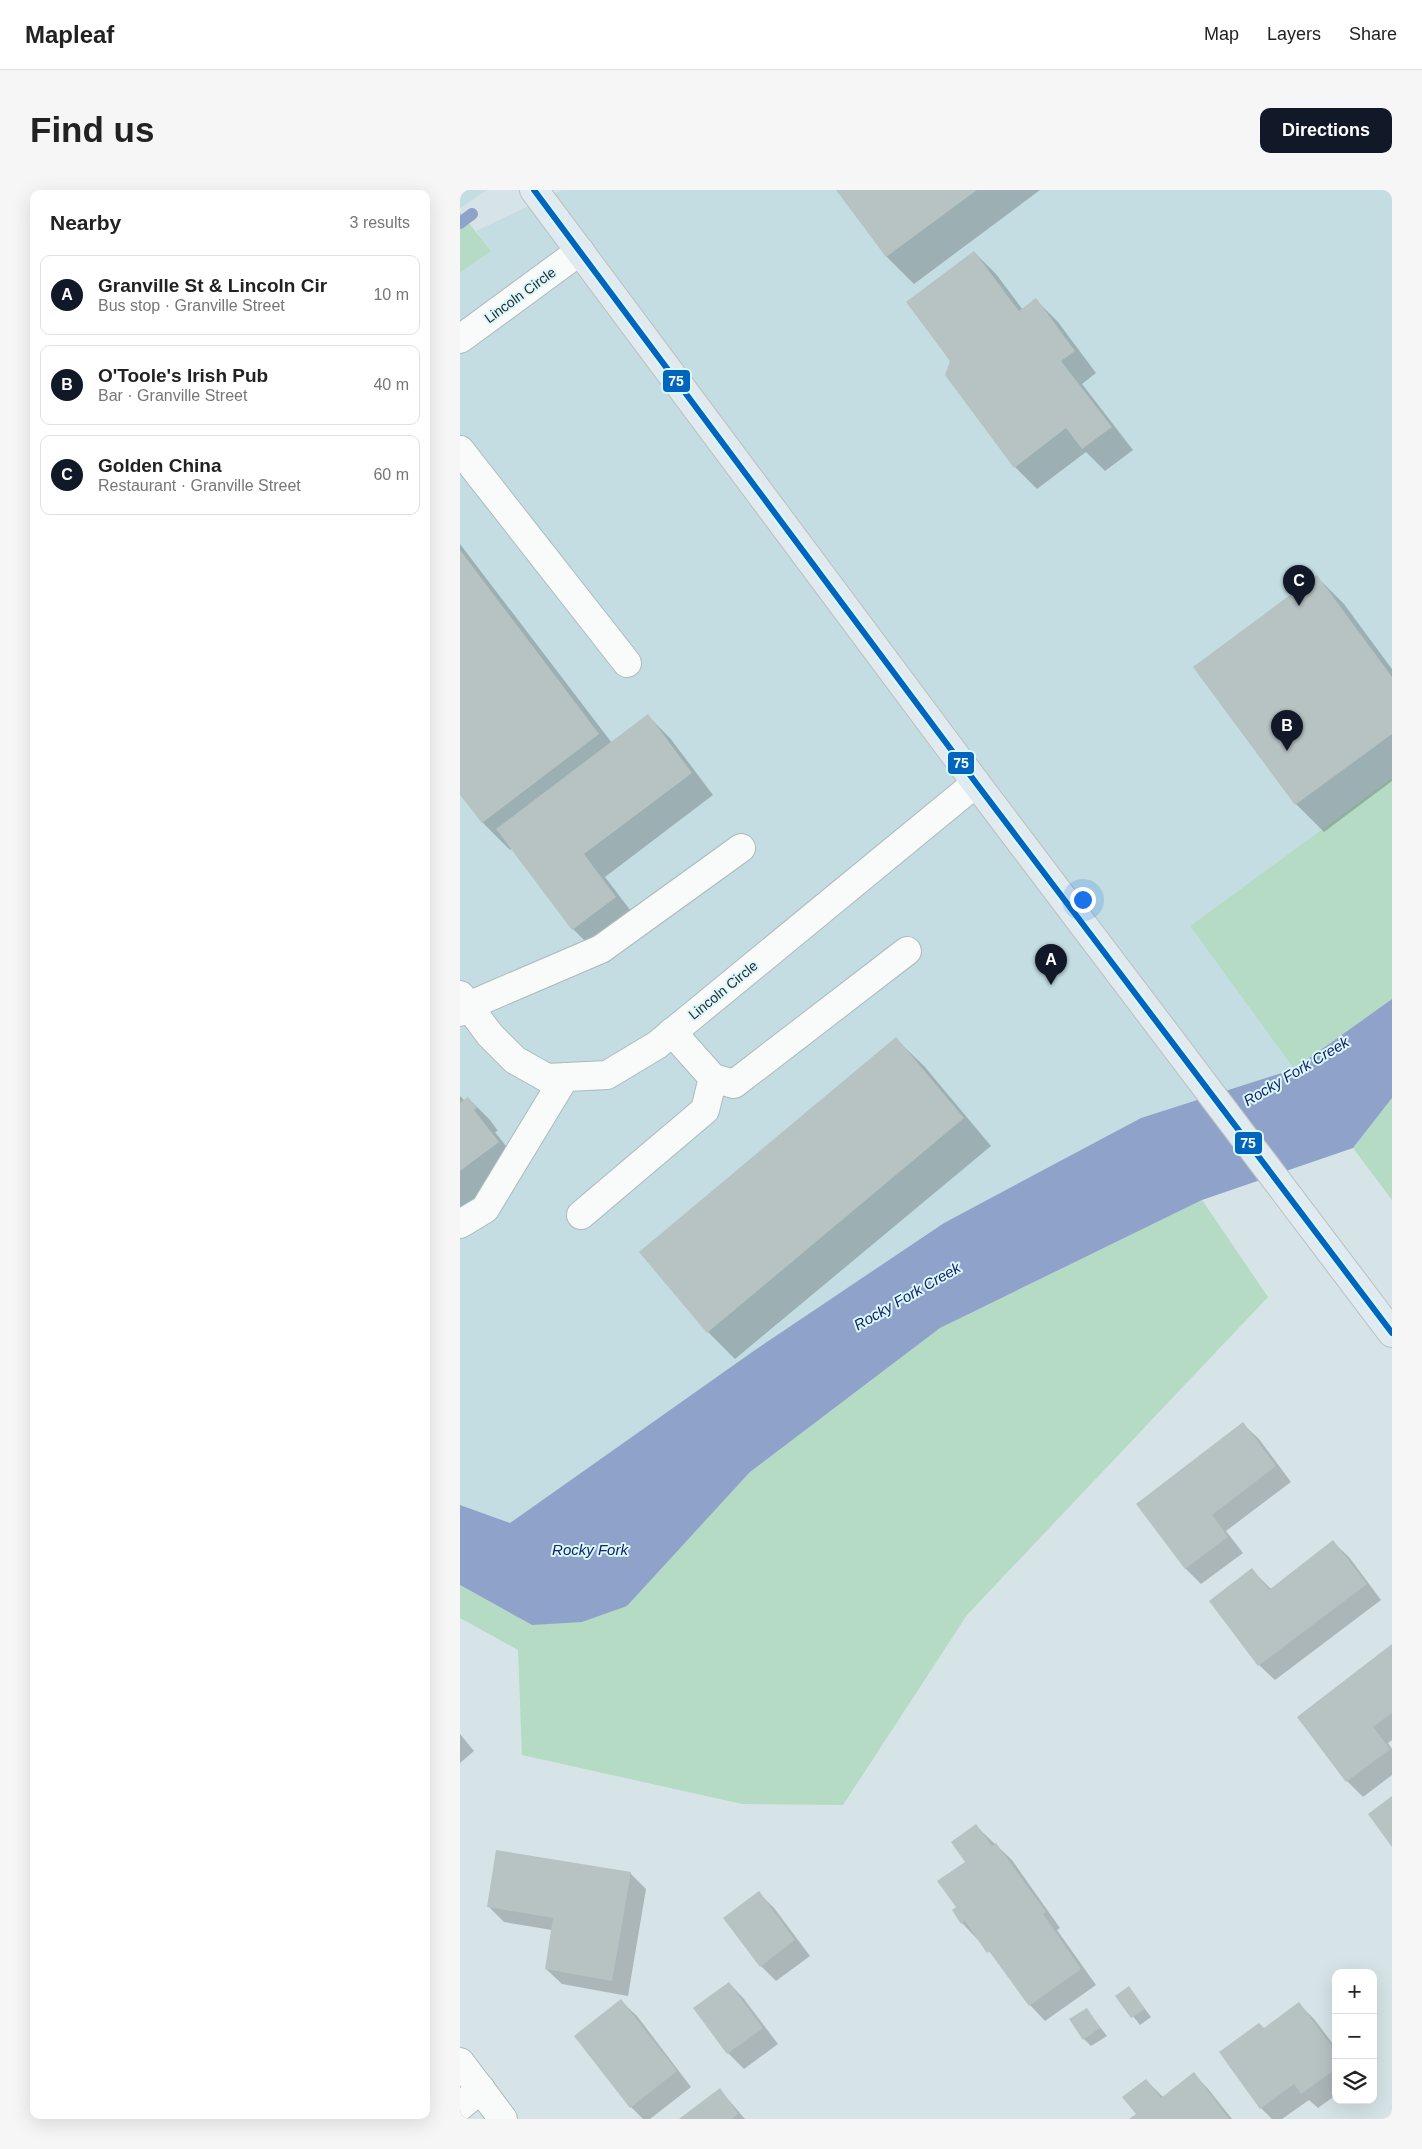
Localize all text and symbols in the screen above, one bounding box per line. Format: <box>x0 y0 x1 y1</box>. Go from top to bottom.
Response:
text: Mapleaf <box>25 21 114 48</box>
text: Map <box>1204 24 1239 44</box>
text: Layers <box>1267 24 1321 44</box>
text: Share <box>1349 24 1397 44</box>
button: Directions <box>1260 108 1392 153</box>
text: Find us <box>30 110 154 149</box>
text: Nearby <box>50 211 121 234</box>
text: 3 results <box>350 214 410 231</box>
street label: Lincoln Circle <box>481 264 559 326</box>
text: Granville St & Lincoln Cir <box>98 275 327 296</box>
text: A <box>61 286 73 303</box>
text: 10 m <box>373 286 409 303</box>
text: Bus stop · Granville Street <box>98 297 285 314</box>
text: O'Toole's Irish Pub <box>98 365 268 386</box>
line badge: 75 <box>662 369 691 393</box>
text: 75 <box>668 373 684 389</box>
text: B <box>61 376 73 393</box>
text: 40 m <box>373 376 409 393</box>
text: Bar · Granville Street <box>98 387 247 404</box>
text: Golden China <box>98 455 222 476</box>
text: C <box>61 466 73 483</box>
text: 60 m <box>373 466 409 483</box>
text: Restaurant · Granville Street <box>98 477 301 494</box>
pin: C <box>1283 565 1315 606</box>
pin: B <box>1271 710 1303 751</box>
line badge: 75 <box>947 751 975 775</box>
text: 75 <box>953 755 969 771</box>
your location <box>1070 887 1096 913</box>
pin: A <box>1035 944 1067 985</box>
street label: Lincoln Circle <box>685 957 761 1023</box>
water label: Rocky Fork Creek <box>1240 1032 1353 1109</box>
line badge: 75 <box>1234 1131 1263 1155</box>
text: 75 <box>1240 1135 1256 1151</box>
water label: Rocky Fork Creek <box>851 1258 965 1333</box>
water label: Rocky Fork <box>552 1541 629 1558</box>
map controls <box>1332 1969 1377 2104</box>
button: + <box>1332 1969 1377 2014</box>
button: − <box>1332 2014 1377 2059</box>
button: layers <box>1332 2059 1377 2104</box>

